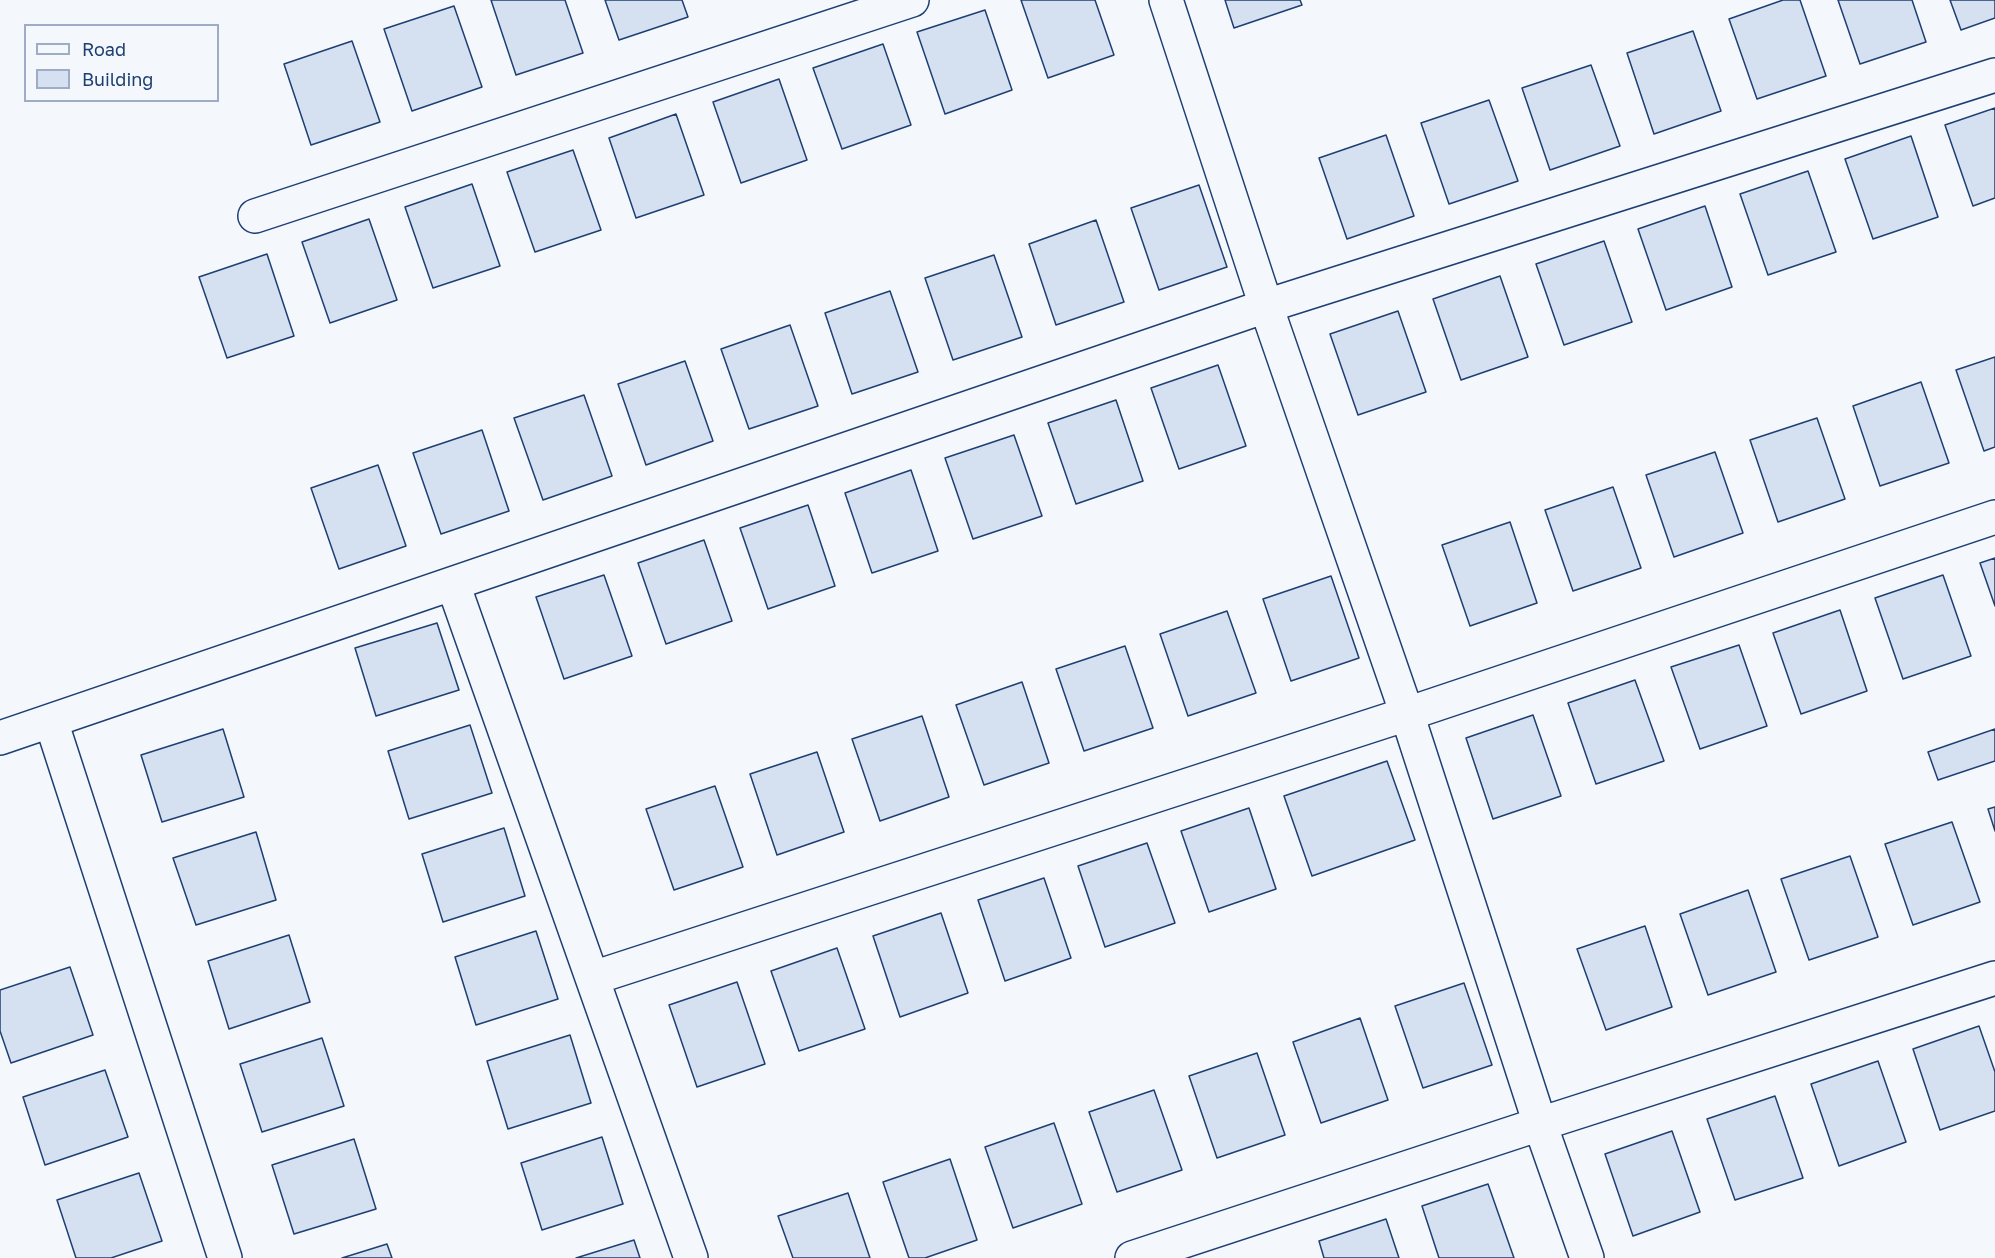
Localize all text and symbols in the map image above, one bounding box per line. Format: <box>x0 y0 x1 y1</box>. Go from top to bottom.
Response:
legend <box>24 24 219 102</box>
text: Road <box>82 38 126 60</box>
text: Building <box>82 68 153 90</box>

